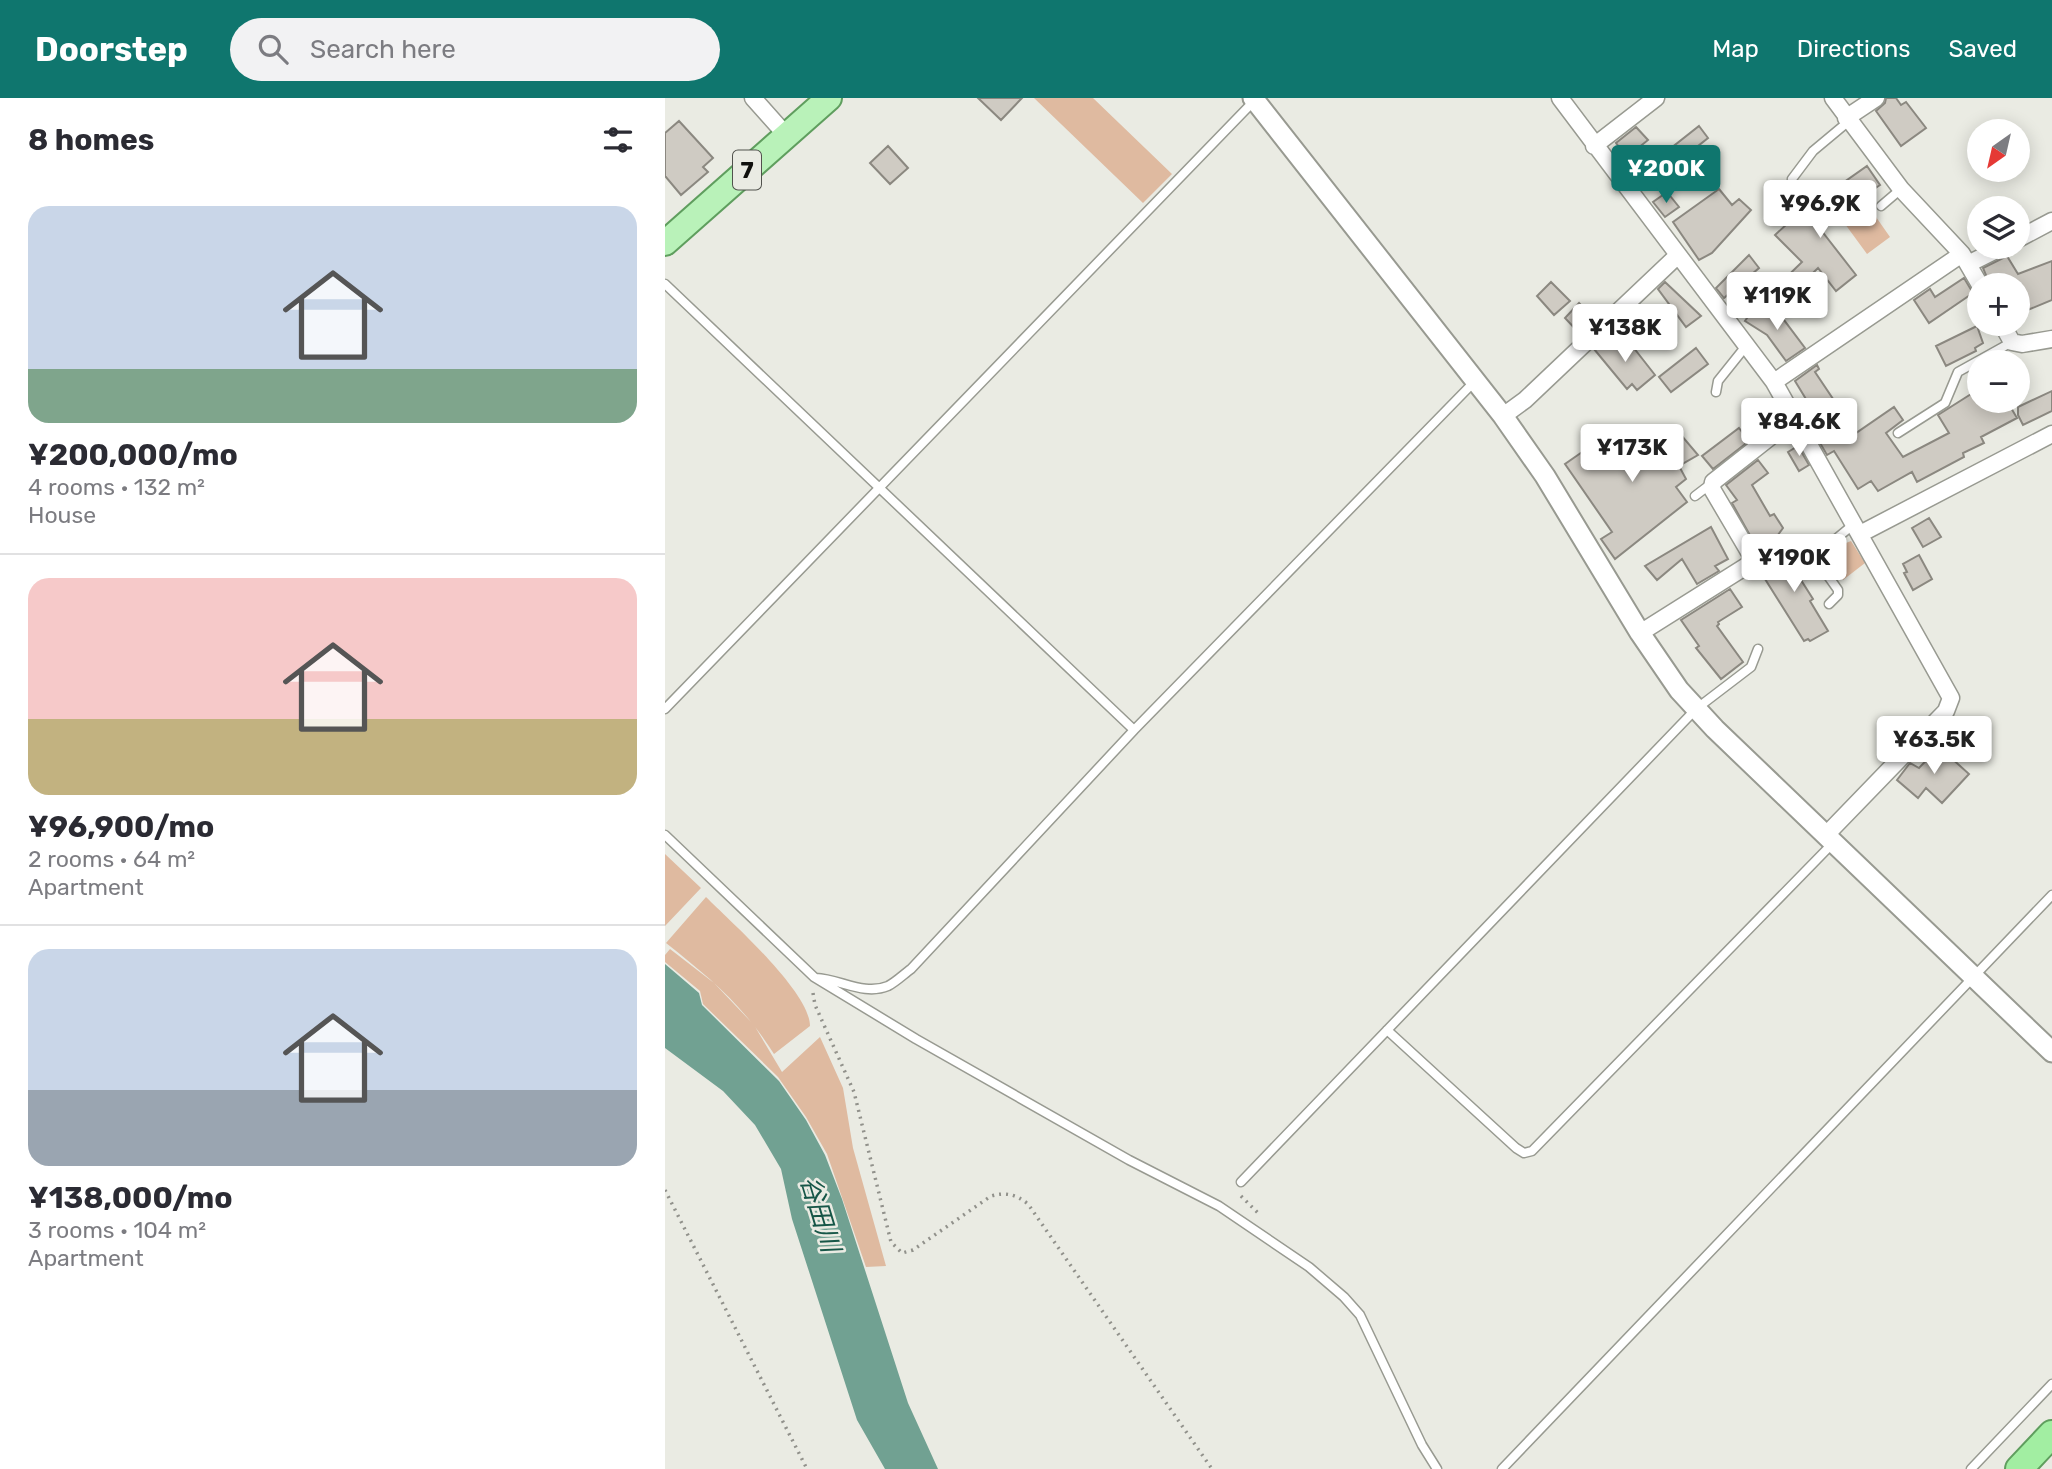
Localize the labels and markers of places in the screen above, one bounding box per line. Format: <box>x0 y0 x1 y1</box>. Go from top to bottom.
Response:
pin: ¥200K <box>1617 146 1715 205</box>
pin: ¥96.9K <box>1763 180 1877 240</box>
pin: ¥119K <box>1728 272 1826 332</box>
pin: ¥138K <box>1576 304 1674 364</box>
pin: ¥84.6K <box>1742 398 1856 458</box>
pin: ¥173K <box>1583 424 1681 484</box>
pin: ¥190K <box>1745 534 1843 594</box>
pin: ¥63.5K <box>1877 716 1991 776</box>

